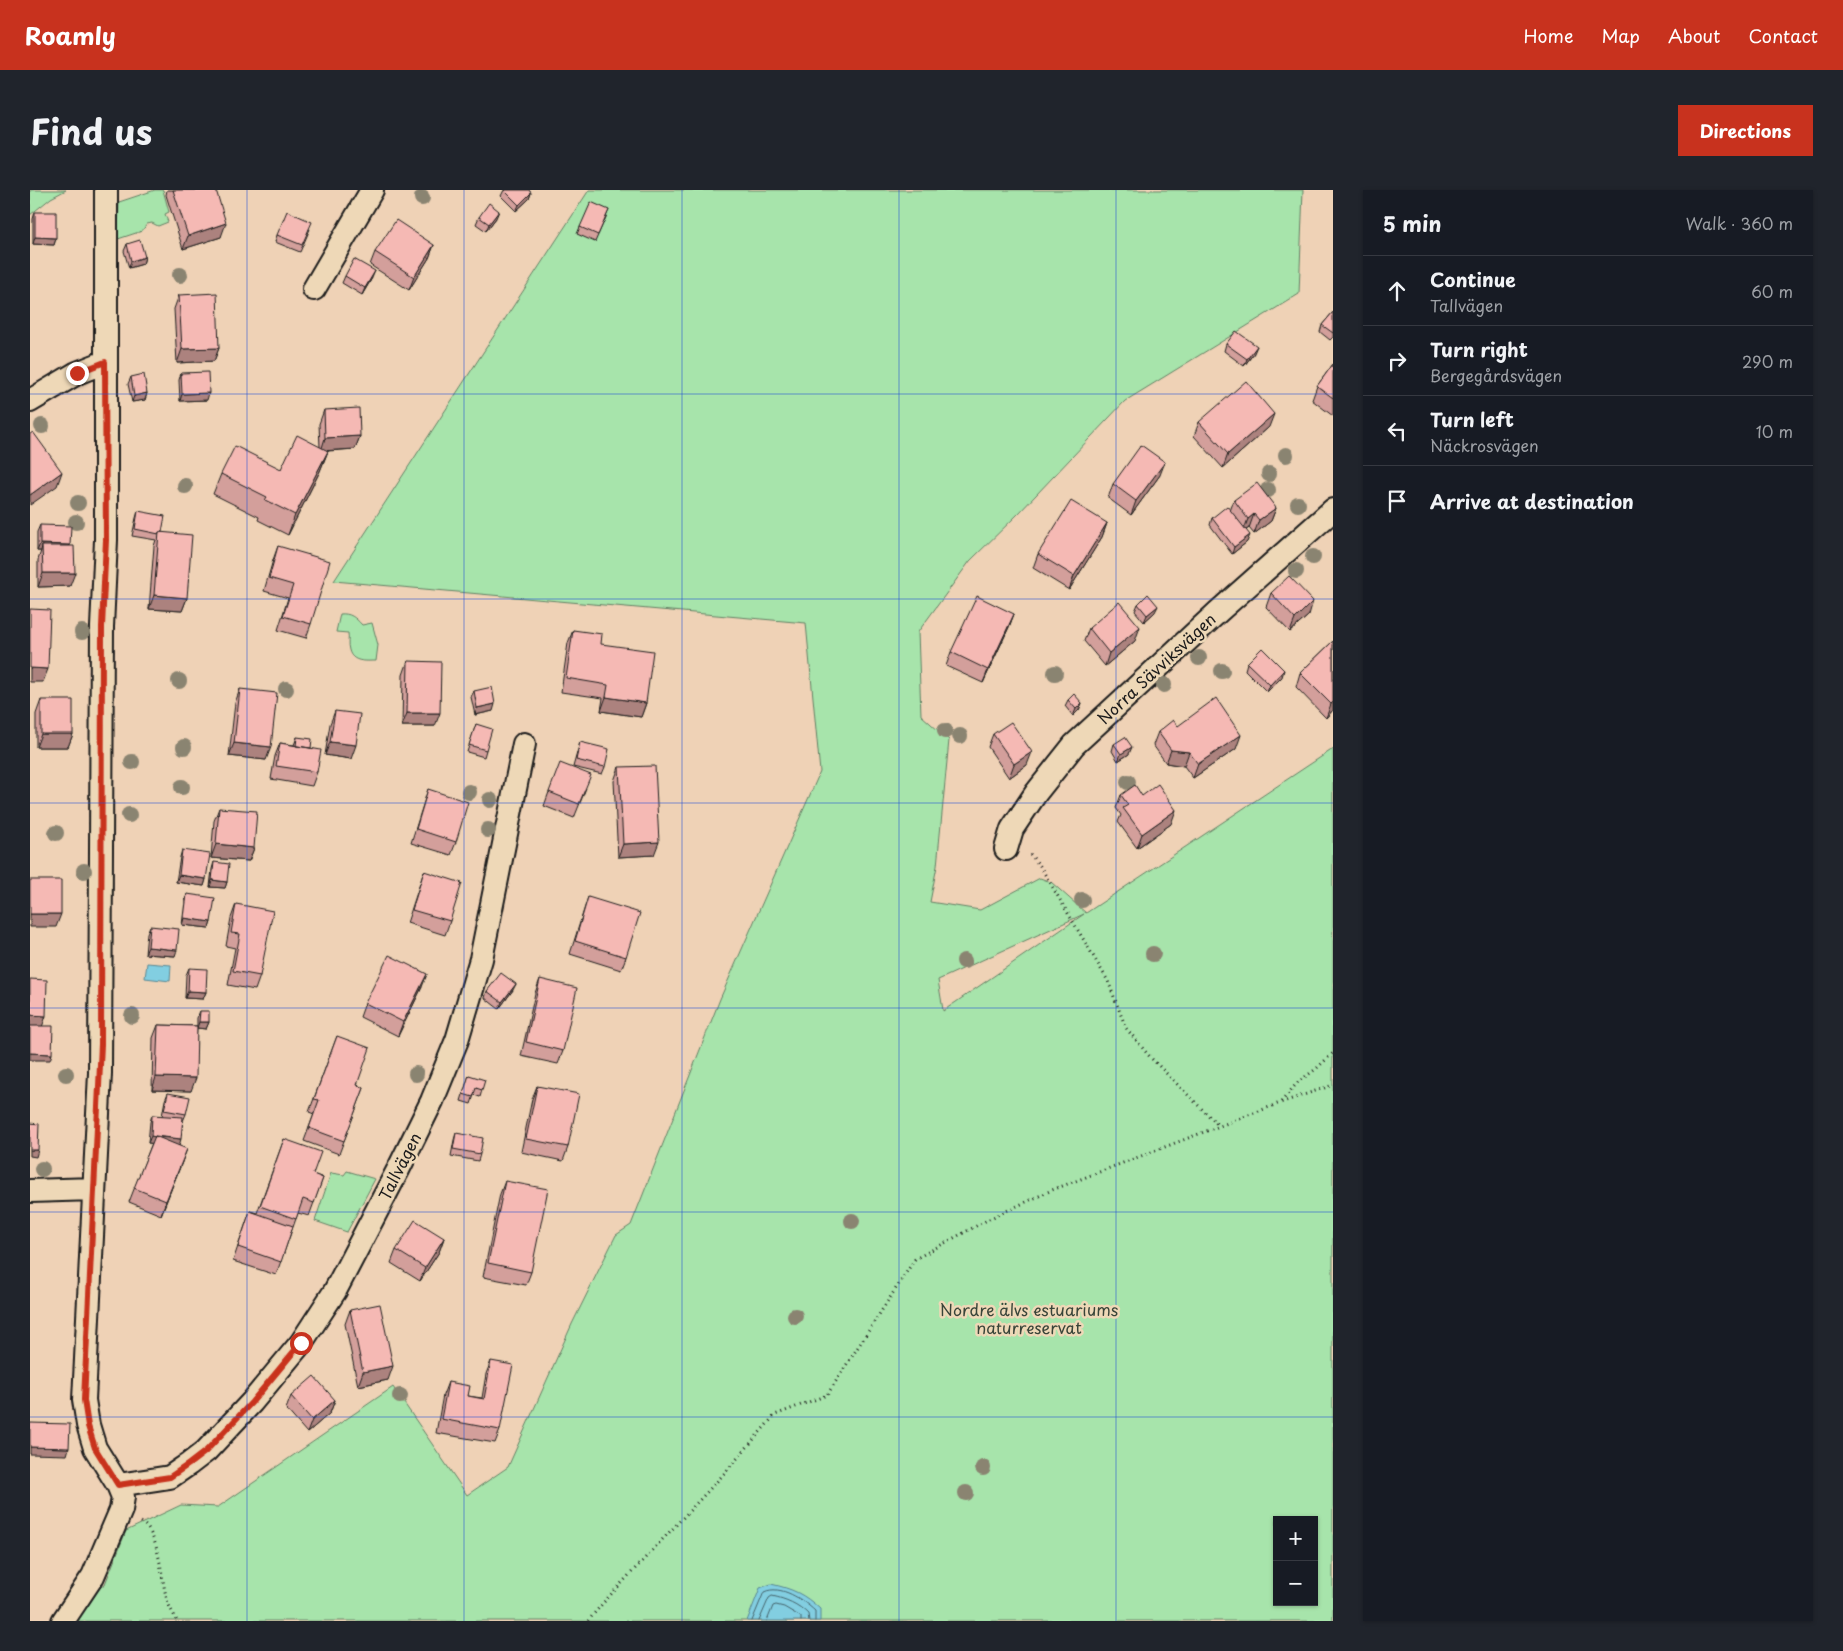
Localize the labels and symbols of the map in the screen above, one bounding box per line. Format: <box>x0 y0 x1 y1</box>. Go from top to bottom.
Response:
route end <box>66 362 89 385</box>
street label: Norra Sävviksvägen <box>1091 607 1221 729</box>
street label: Tallvägen <box>372 1128 426 1204</box>
park label: Nordre älvs estuariums naturreservat <box>940 1297 1118 1339</box>
route start <box>290 1332 313 1355</box>

